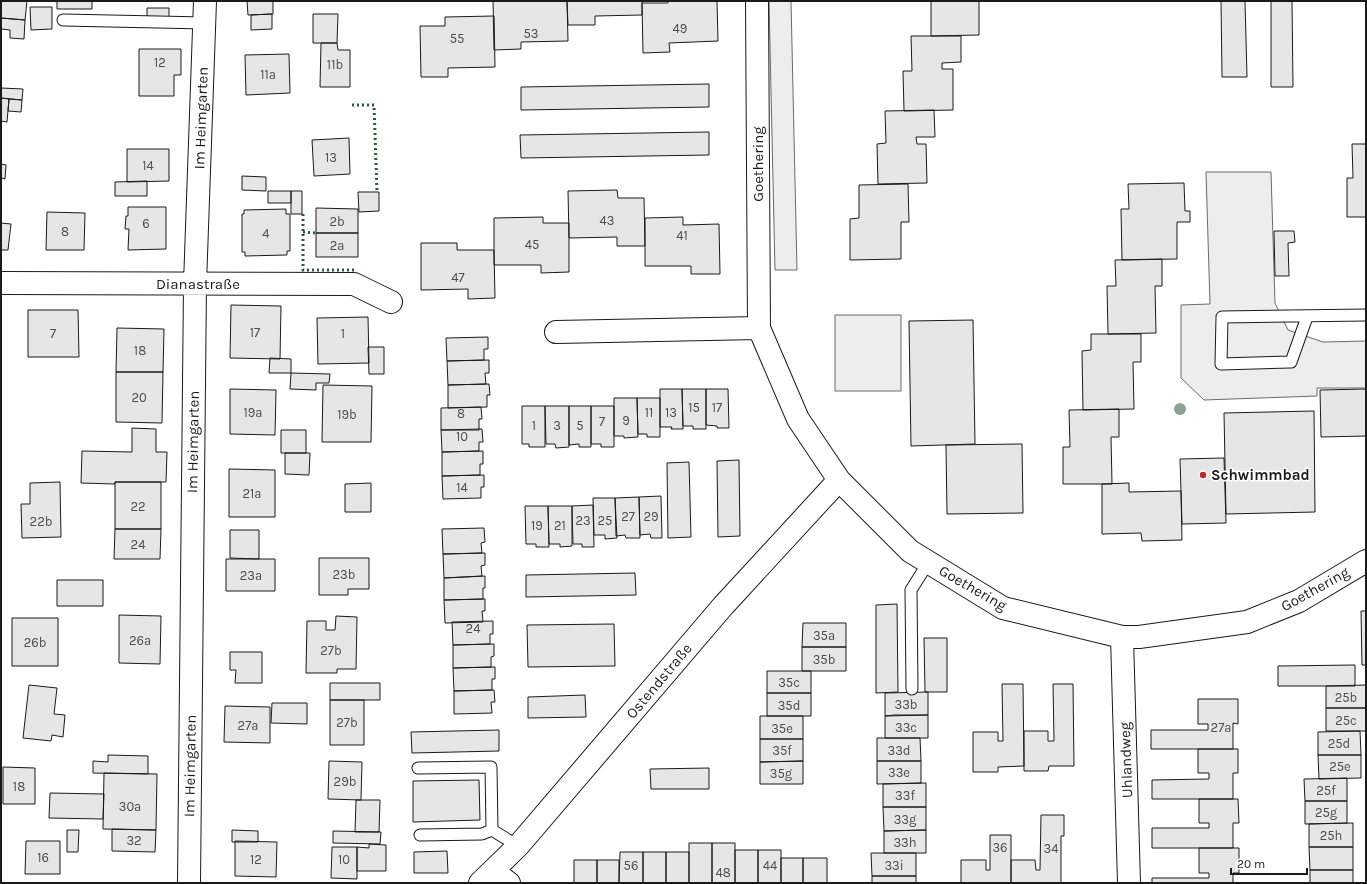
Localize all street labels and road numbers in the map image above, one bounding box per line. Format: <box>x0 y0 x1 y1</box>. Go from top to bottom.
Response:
street label: Im Heimgarten <box>190 66 212 170</box>
street label: Goethering <box>749 126 767 202</box>
street label: Dianastraße <box>156 275 240 293</box>
street label: Im Heimgarten <box>183 391 203 493</box>
street label: Goethering <box>936 561 1011 615</box>
street label: Goethering <box>1278 563 1353 615</box>
street label: Ostendstraße <box>622 640 696 722</box>
street label: Im Heimgarten <box>180 715 200 817</box>
street label: Uhlandweg <box>1116 721 1136 798</box>

